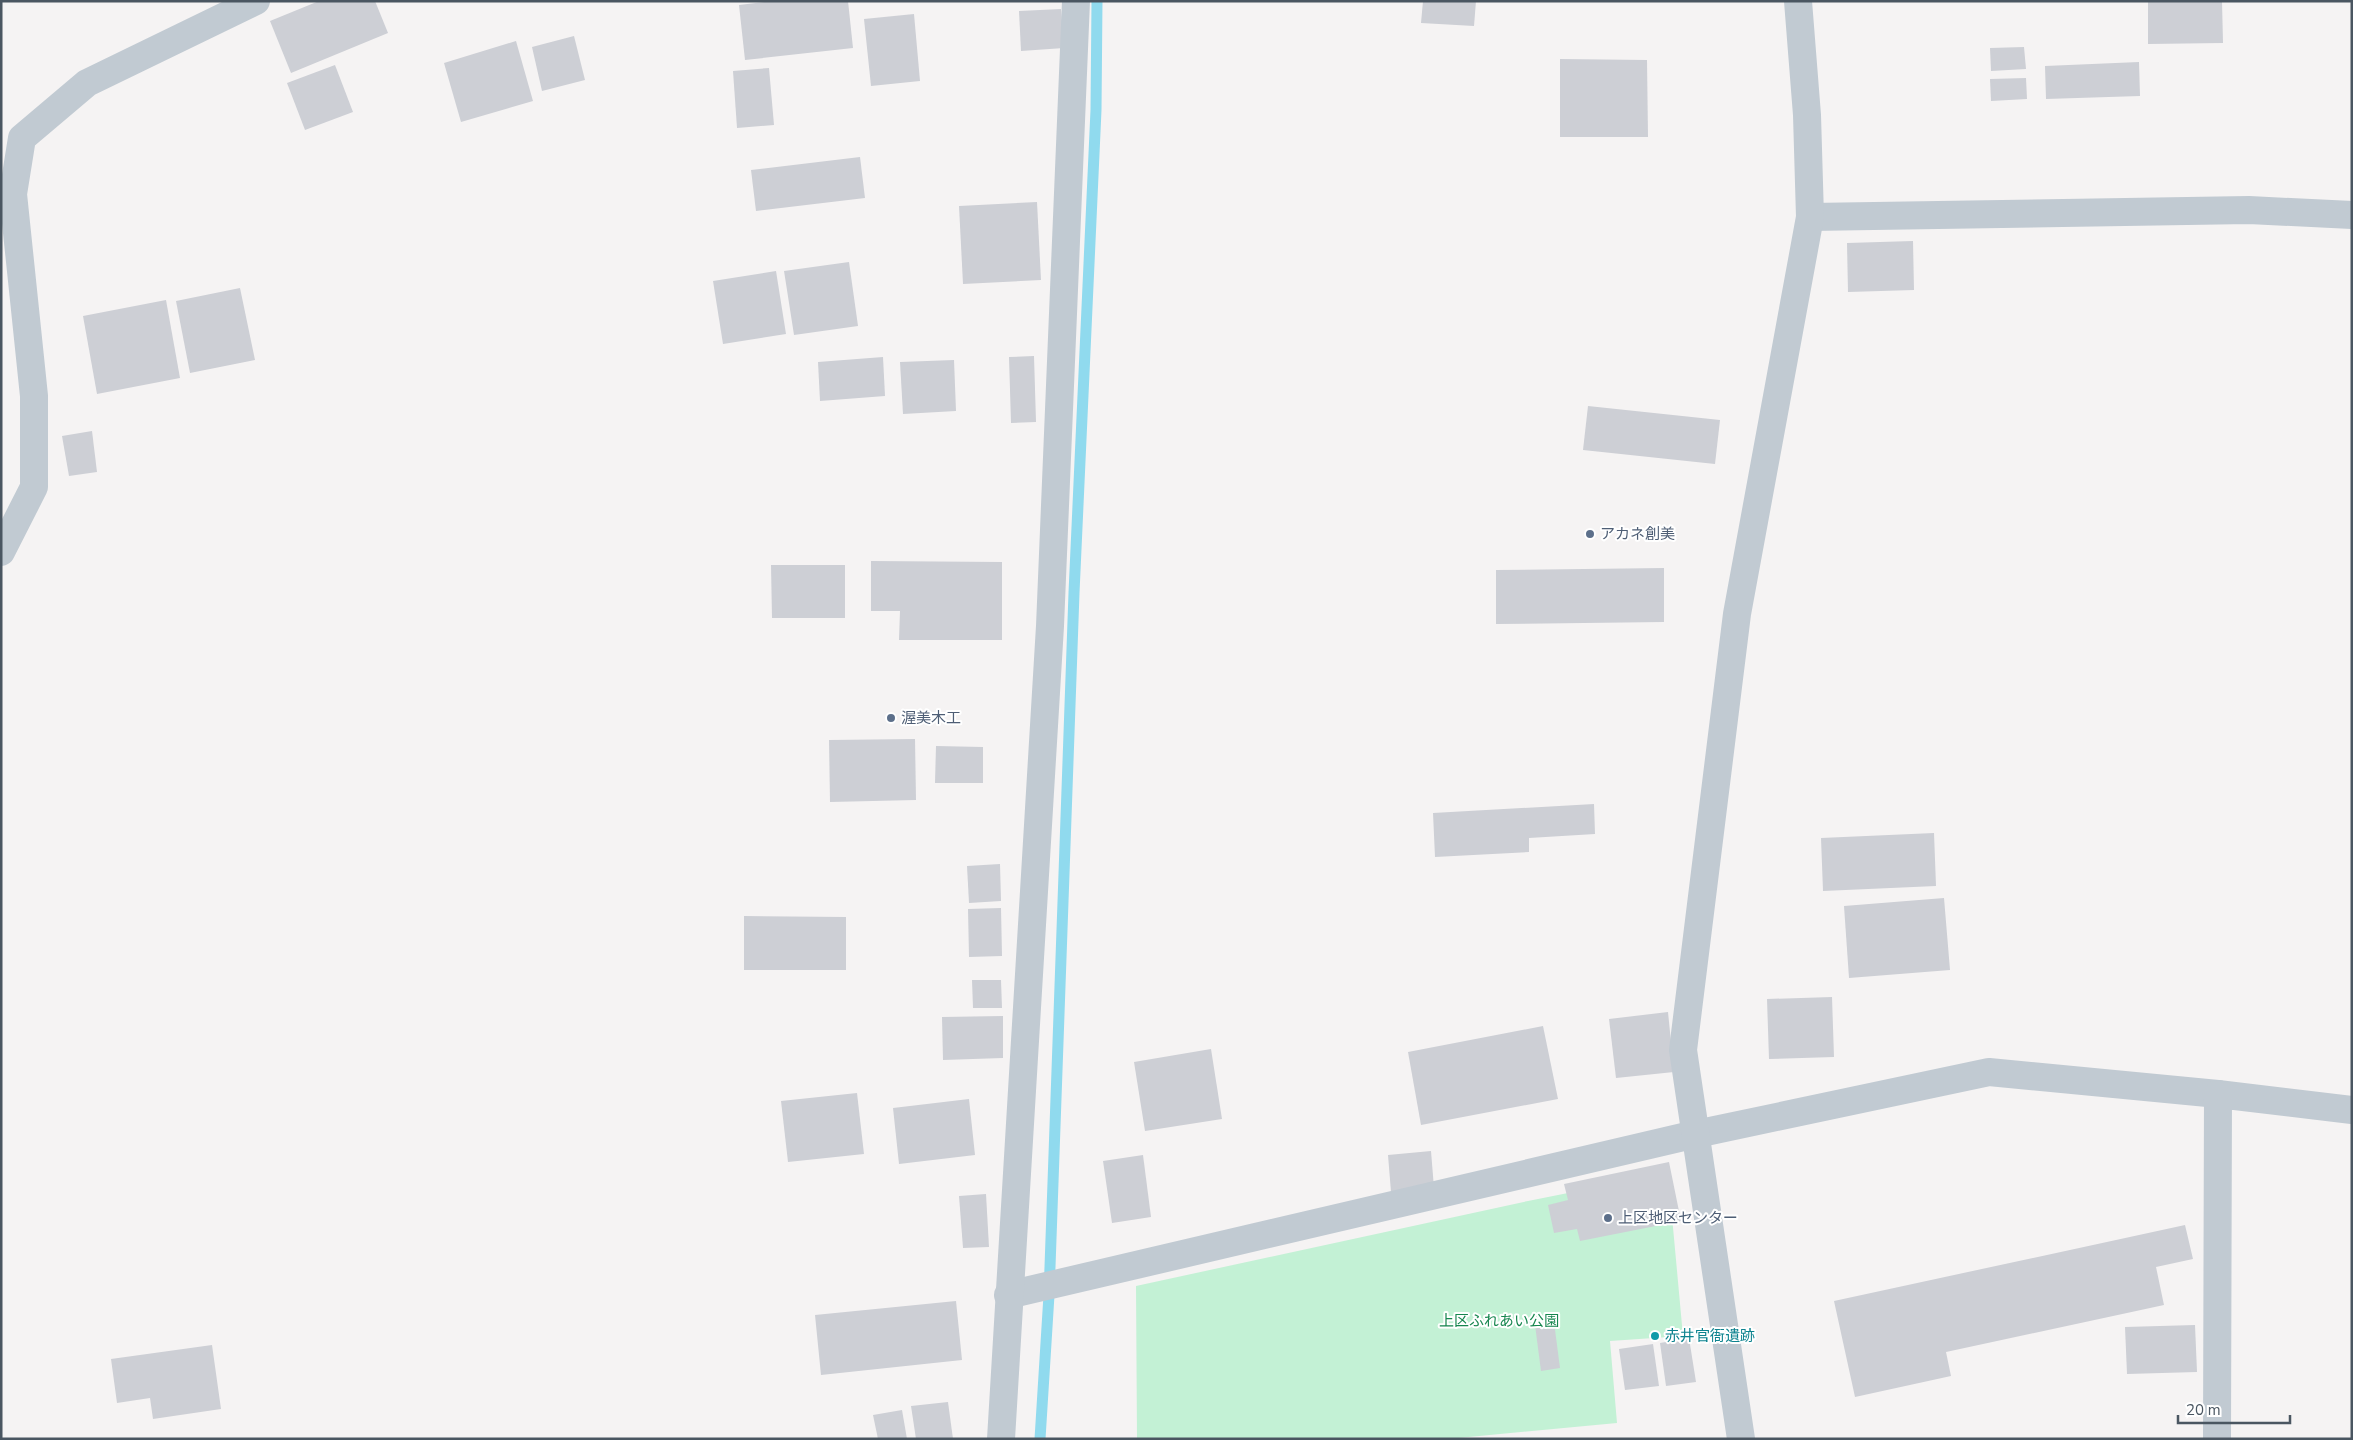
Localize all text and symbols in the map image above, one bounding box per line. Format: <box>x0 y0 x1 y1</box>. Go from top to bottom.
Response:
place label: アカネ創美 <box>1600 524 1675 544</box>
marker: アカネ創美 <box>1584 528 1596 540</box>
place label: 渥美木工 <box>901 708 961 728</box>
marker: 渥美木工 <box>885 712 897 724</box>
place label: 上区地区センター <box>1618 1208 1738 1228</box>
marker: 上区地区センター <box>1602 1212 1614 1224</box>
park label: 上区ふれあい公園 <box>1439 1311 1559 1331</box>
place label: 赤井官衙遺跡 <box>1665 1326 1755 1346</box>
marker: 赤井官衙遺跡 <box>1649 1330 1661 1342</box>
scale bar <box>2178 1392 2290 1424</box>
text: 20 m <box>2186 1400 2221 1420</box>

